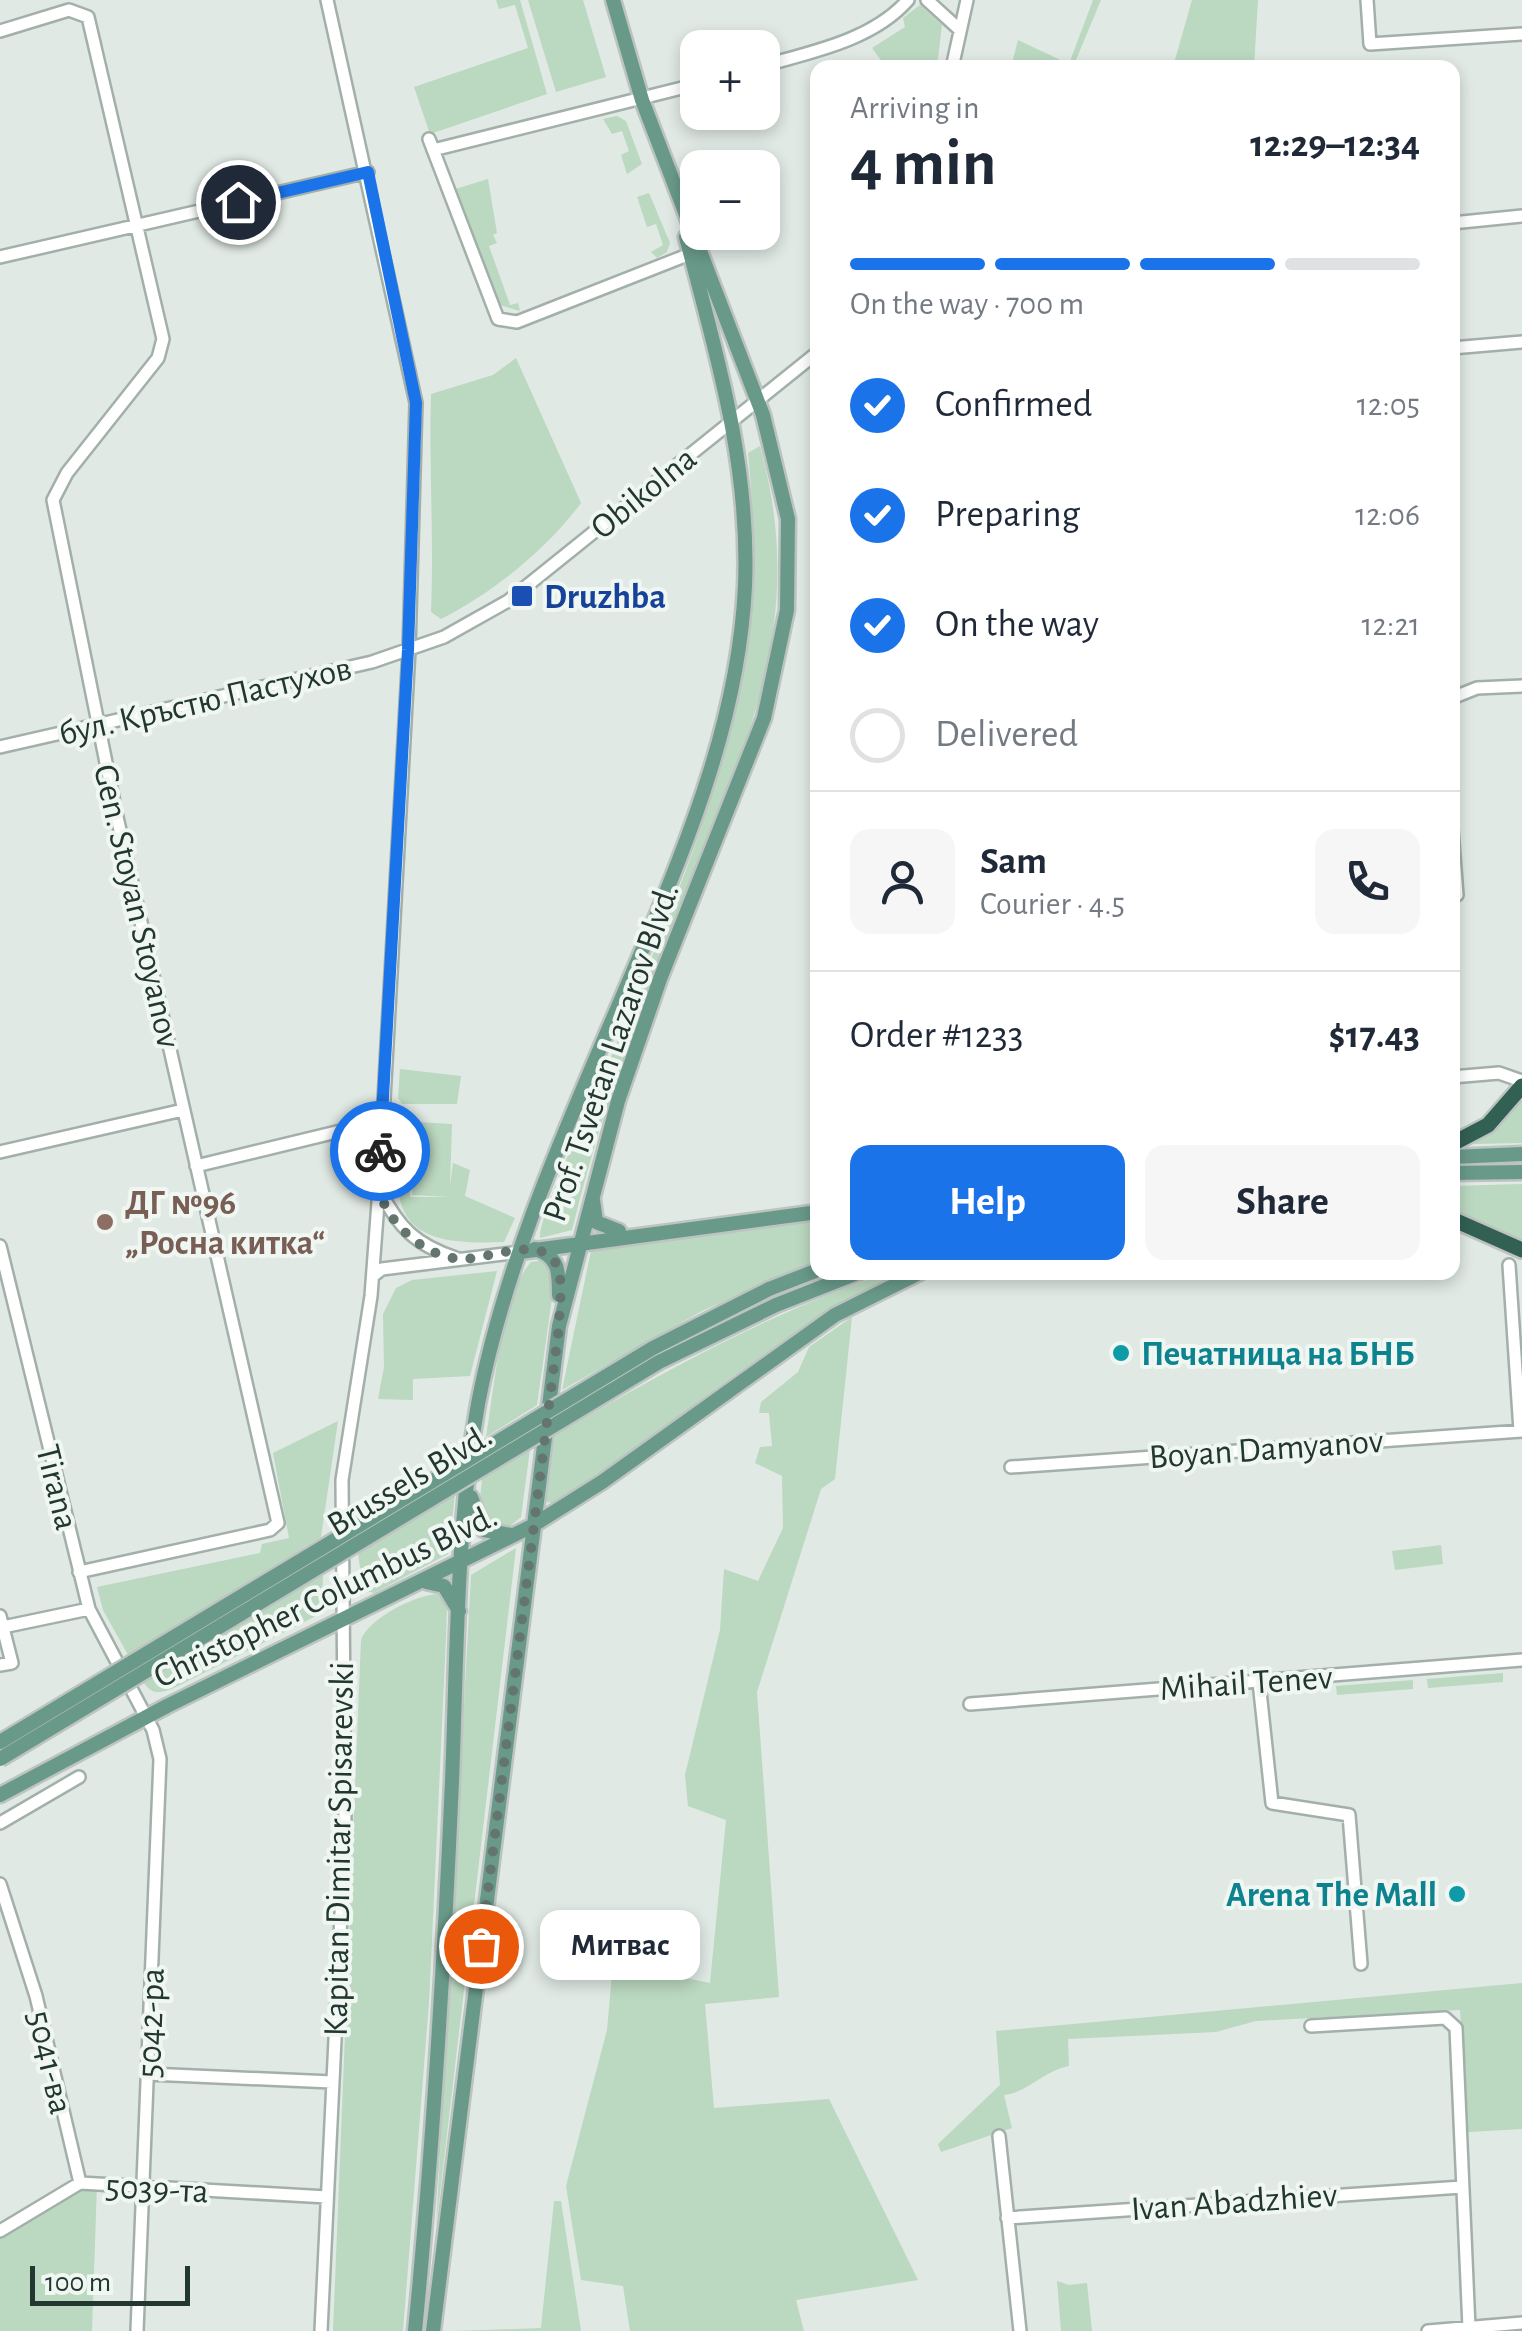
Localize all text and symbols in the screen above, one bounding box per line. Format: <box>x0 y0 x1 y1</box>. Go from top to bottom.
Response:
map controls <box>680 30 780 250</box>
button: + <box>680 30 780 130</box>
text: Arriving in <box>850 92 979 124</box>
text: 12:29–12:34 <box>1250 126 1420 164</box>
text: 4 min <box>850 132 996 197</box>
button: − <box>680 150 780 250</box>
pin <box>196 160 281 245</box>
icon: home <box>211 175 266 230</box>
text: On the way · 700 m <box>850 288 1084 320</box>
icon: check <box>850 378 905 433</box>
text: Confirmed <box>935 386 1092 424</box>
text: 12:05 <box>1357 389 1420 421</box>
street label: Obikolna <box>585 440 703 546</box>
icon: check <box>850 488 905 543</box>
text: Preparing <box>935 496 1080 534</box>
text: 12:06 <box>1355 499 1420 531</box>
place label: Druzhba <box>544 580 666 615</box>
marker: Druzhba <box>509 583 535 609</box>
icon: check <box>850 598 905 653</box>
text: On the way <box>935 606 1099 644</box>
text: 12:21 <box>1362 609 1420 641</box>
street label: бул. Кръстю Пастухов <box>56 651 355 752</box>
text: Delivered <box>935 716 1078 754</box>
street label: Gen. Stoyan Stoyanov <box>87 761 186 1052</box>
button: person <box>850 829 955 934</box>
button: phone <box>1315 829 1420 934</box>
text: Sam <box>980 843 1047 881</box>
street label: Prof. Tsvetan Lazarov Blvd. <box>537 879 686 1226</box>
text: Courier · 4.5 <box>980 888 1125 920</box>
text: Order #1233 <box>850 1017 1023 1055</box>
text: $17.43 <box>1329 1017 1420 1055</box>
courier <box>330 1101 430 1201</box>
icon: bike <box>353 1124 408 1179</box>
button: Help <box>850 1145 1125 1260</box>
button: Share <box>1145 1145 1420 1260</box>
place label: ДГ №96 „Росна китка“ <box>125 1186 325 1261</box>
marker: ДГ №96 „Росна китка“ <box>94 1211 116 1233</box>
place label: Печатница на БНБ <box>1141 1337 1415 1372</box>
marker: Печатница на БНБ <box>1110 1342 1132 1364</box>
street label: Brussels Blvd. <box>322 1418 498 1543</box>
street label: Boyan Damyanov <box>1148 1424 1385 1475</box>
street label: Tirana <box>29 1441 84 1534</box>
street label: Christopher Columbus Blvd. <box>149 1498 503 1695</box>
street label: Mihail Tenev <box>1158 1660 1334 1707</box>
street label: Kapitan Dimitar Spisarevski <box>319 1661 360 2037</box>
place label: Arena The Mall <box>1226 1878 1437 1913</box>
marker: Arena The Mall <box>1446 1883 1468 1905</box>
pin <box>439 1904 524 1989</box>
callout: Митвас <box>541 1911 701 1981</box>
icon: bag <box>454 1919 509 1974</box>
text: Митвас <box>570 1929 670 1961</box>
street label: 5042-ра <box>132 1967 171 2079</box>
street label: 5041-ва <box>21 2007 78 2117</box>
street label: 5039-та <box>104 2169 209 2210</box>
street label: Ivan Abadzhiev <box>1130 2178 1339 2227</box>
scale bar <box>30 2261 190 2306</box>
text: 100 m <box>45 2269 111 2297</box>

